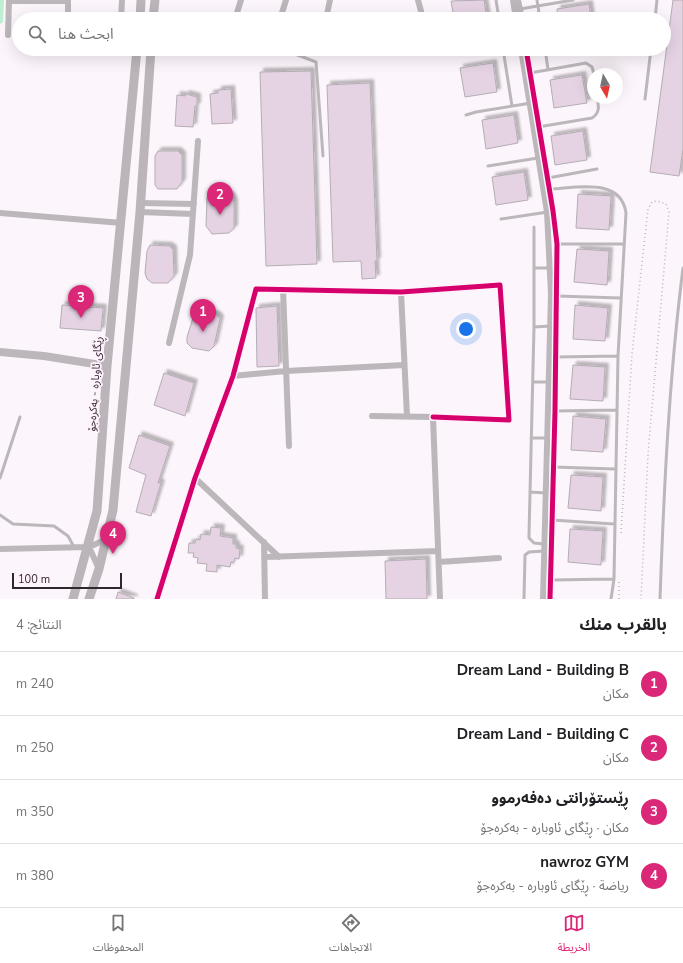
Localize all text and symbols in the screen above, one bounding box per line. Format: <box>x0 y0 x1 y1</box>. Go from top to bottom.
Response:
search box <box>12 12 671 56</box>
icon: search <box>26 23 48 45</box>
text: ابحث هنا <box>58 24 114 44</box>
north arrow <box>587 68 623 104</box>
pin: 2 <box>207 182 233 215</box>
pin: 3 <box>68 285 94 318</box>
pin: 1 <box>190 299 216 332</box>
your location <box>456 319 476 339</box>
street label: ڕێگای ئاوبارە - بەکرەجۆ <box>84 336 107 432</box>
pin: 4 <box>100 521 126 554</box>
scale bar <box>12 571 122 590</box>
text: 100 m <box>18 572 50 587</box>
text: بالقرب منك <box>580 613 667 636</box>
text: النتائج: 4 <box>16 616 62 634</box>
text: Dream Land - Building B <box>457 660 629 680</box>
text: 240 m <box>16 675 54 693</box>
text: 1 <box>650 675 658 693</box>
text: مكان <box>603 685 629 703</box>
text: Dream Land - Building C <box>457 724 629 744</box>
text: 250 m <box>16 739 54 757</box>
text: 2 <box>650 739 658 757</box>
text: مكان <box>603 749 629 767</box>
text: ڕێستۆرانتی دەفەرموو <box>492 788 629 808</box>
text: 350 m <box>16 803 54 821</box>
text: 3 <box>650 803 658 821</box>
text: مكان · ڕێگای ئاوبارە - بەکرەجۆ <box>480 819 629 837</box>
text: nawroz GYM <box>540 852 629 872</box>
text: 380 m <box>16 867 54 885</box>
text: 4 <box>650 867 658 885</box>
text: رياضة · ڕێگای ئاوبارە - بەکرەجۆ <box>476 877 629 895</box>
tab: المحفوظات <box>93 912 144 959</box>
tab: الاتجاهات <box>329 912 372 959</box>
tab: الخريطة <box>557 912 590 959</box>

